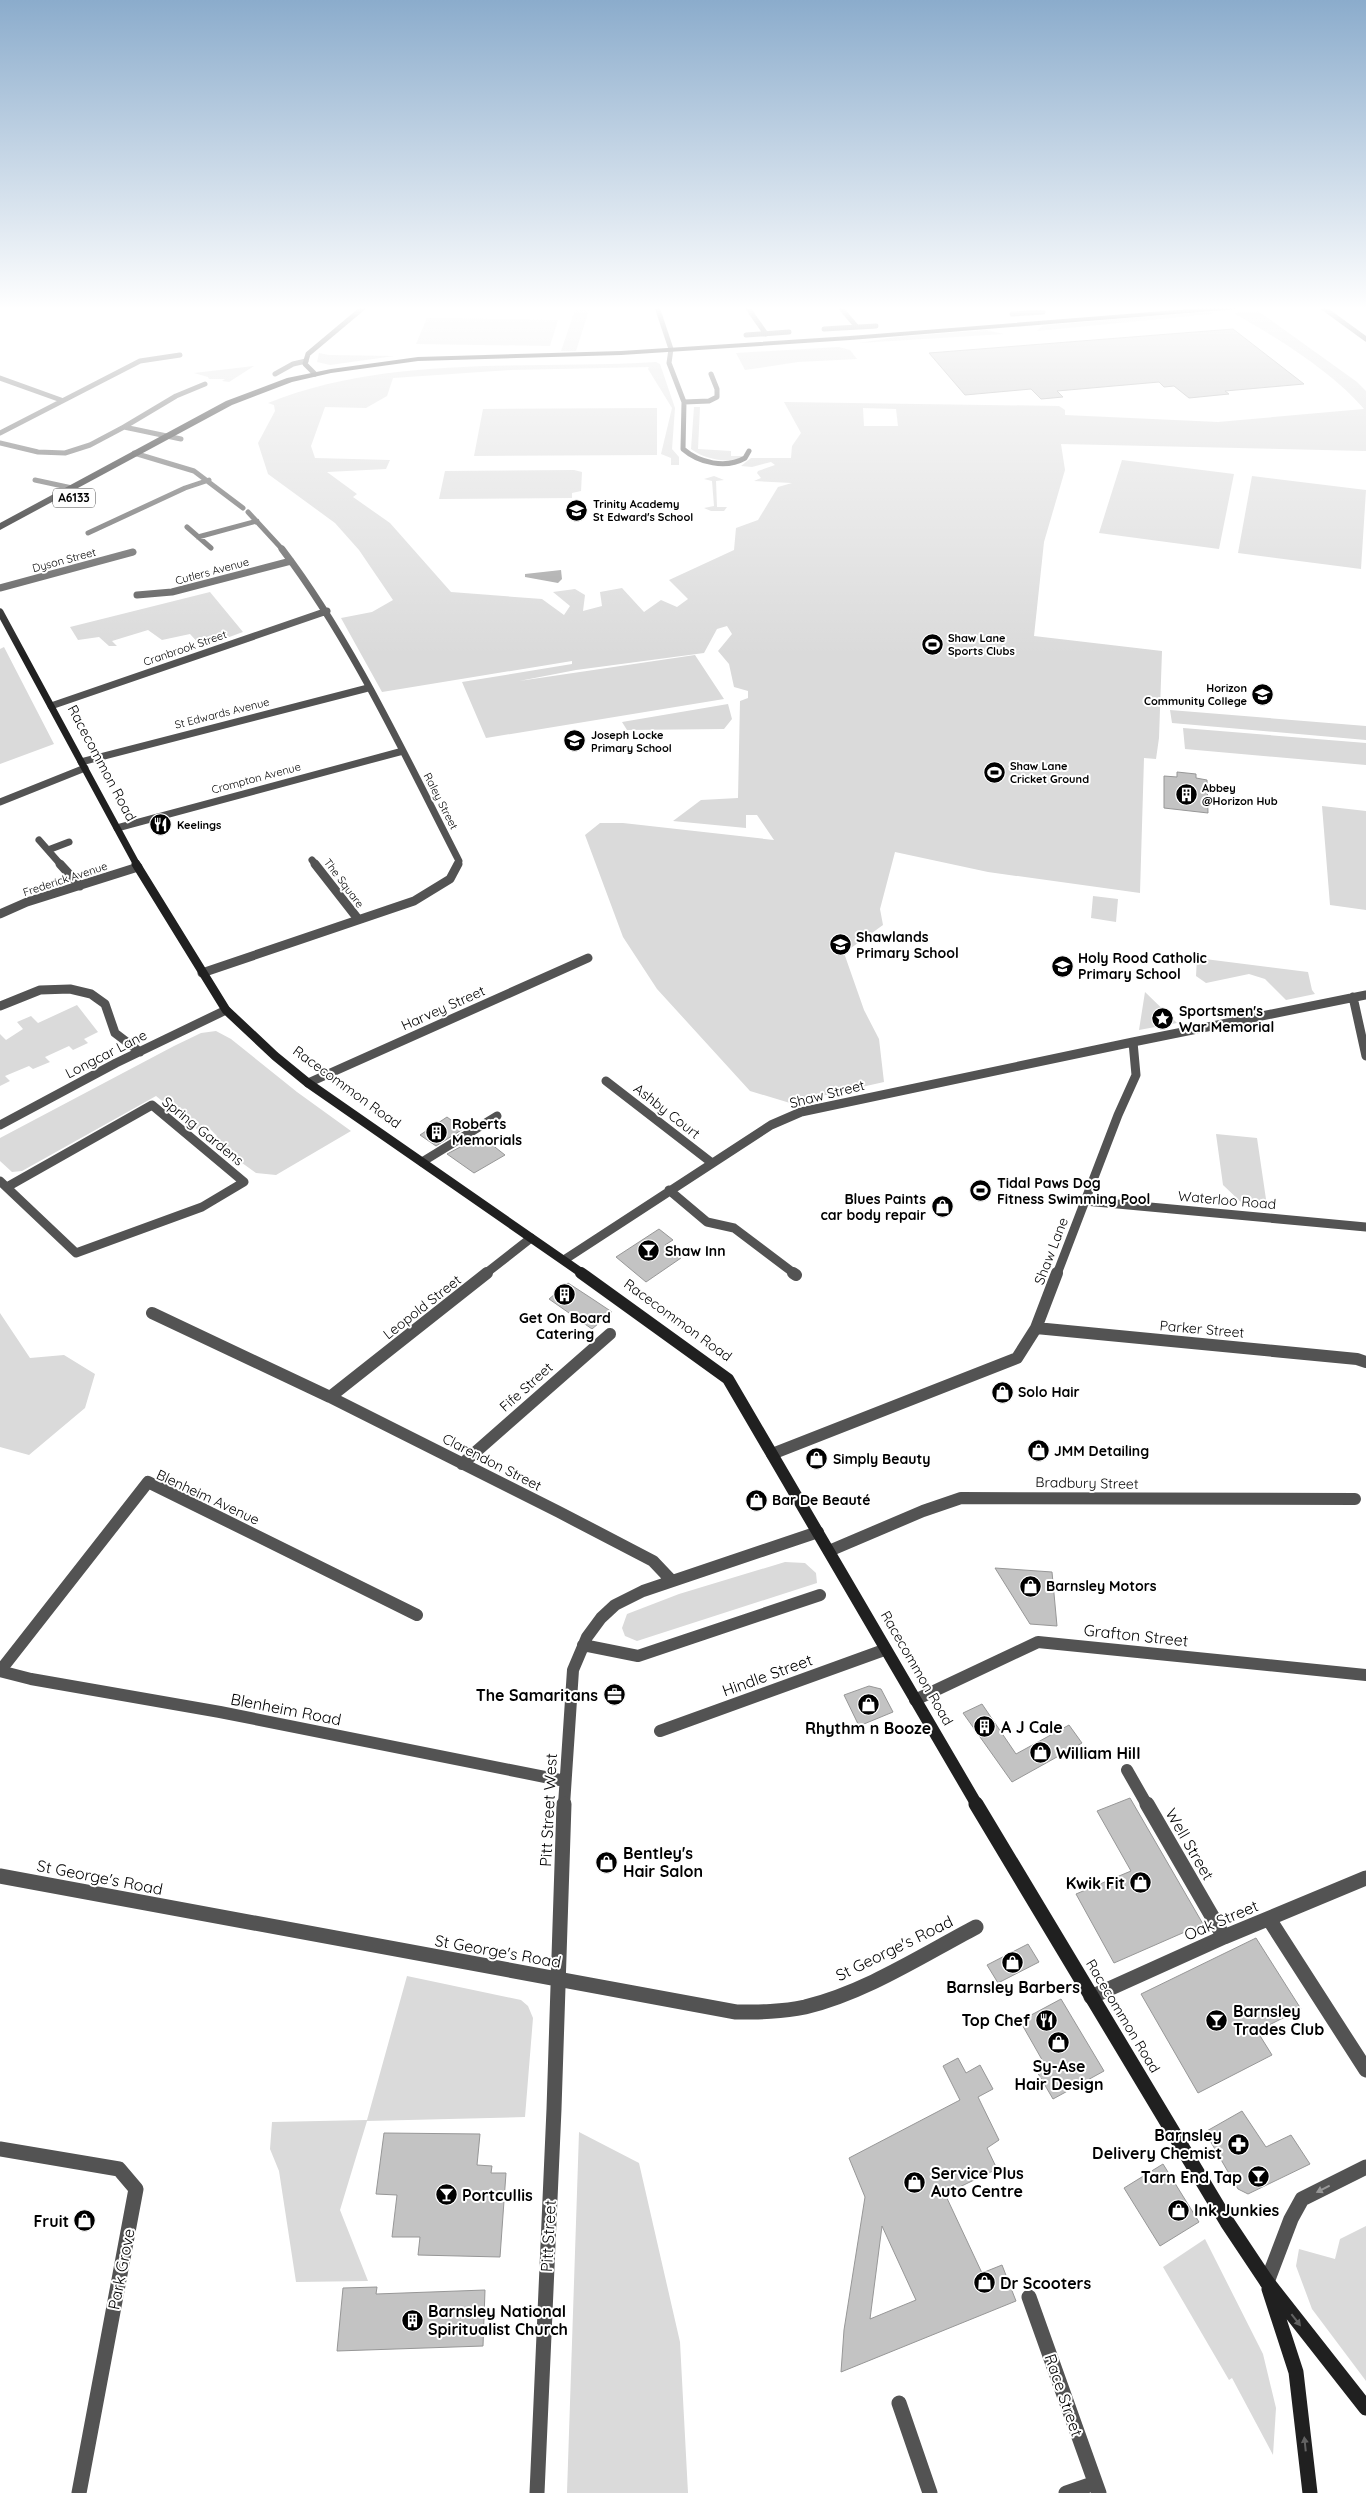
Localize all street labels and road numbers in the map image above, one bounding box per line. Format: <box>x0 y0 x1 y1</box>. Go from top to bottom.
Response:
road number: A6133 <box>53 488 95 508</box>
street label: Dyson Street <box>31 545 98 575</box>
street label: Cutlers Avenue <box>174 554 250 588</box>
street label: Cranbrook Street <box>141 627 229 669</box>
street label: St Edwards Avenue <box>173 694 271 732</box>
street label: Racecommon Road <box>64 702 140 824</box>
street label: Crompton Avenue <box>210 759 302 797</box>
street label: Raley Street <box>421 770 461 832</box>
street label: The Square <box>321 856 367 910</box>
street label: Frederick Avenue <box>21 859 109 899</box>
street label: Harvey Street <box>398 981 488 1034</box>
street label: Longcar Lane <box>62 1026 150 1082</box>
street label: Racecommon Road <box>289 1042 405 1132</box>
street label: Shaw Street <box>788 1076 867 1112</box>
street label: Ashby Court <box>630 1079 704 1143</box>
street label: Spring Gardens <box>159 1093 247 1169</box>
street label: Waterloo Road <box>1177 1187 1277 1213</box>
street label: Shaw Lane <box>1030 1215 1072 1287</box>
street label: Leopold Street <box>379 1271 465 1343</box>
street label: Racecommon Road <box>620 1275 736 1365</box>
street label: Parker Street <box>1159 1316 1245 1342</box>
street label: Fife Street <box>496 1358 557 1416</box>
street label: Clarendon Street <box>439 1429 545 1495</box>
street label: Blenheim Avenue <box>154 1465 262 1529</box>
street label: Bradbury Street <box>1035 1473 1139 1493</box>
street label: Racecommon Road <box>877 1607 957 1729</box>
street label: Grafton Street <box>1083 1620 1189 1650</box>
street label: Hindle Street <box>719 1649 815 1701</box>
street label: Blenheim Road <box>229 1688 343 1730</box>
street label: Pitt Street West <box>535 1753 561 1867</box>
street label: Well Street <box>1161 1804 1219 1884</box>
street label: St George's Road <box>35 1855 165 1899</box>
street label: Oak Street <box>1181 1895 1261 1945</box>
street label: St George's Road <box>832 1911 956 1985</box>
street label: St George's Road <box>433 1930 563 1972</box>
street label: Racecommon Road <box>1082 1956 1164 2076</box>
street label: Pitt Street <box>536 2200 560 2272</box>
street label: Park Grove <box>103 2227 139 2311</box>
street label: Race Street <box>1041 2351 1087 2439</box>

